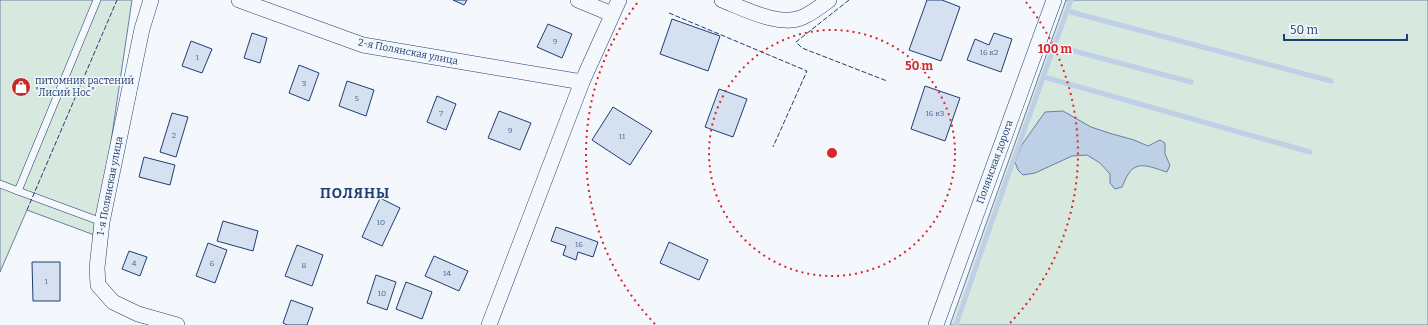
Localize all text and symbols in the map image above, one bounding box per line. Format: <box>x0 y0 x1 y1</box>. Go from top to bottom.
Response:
scale bar <box>1284 16 1407 42</box>
text: 50 m <box>1290 23 1319 37</box>
street label: 2-я Полянская улица <box>357 36 460 68</box>
house number: 9 <box>553 37 558 46</box>
text: 100 m <box>1038 42 1073 56</box>
house number: 16 к2 <box>980 48 998 57</box>
house number: 1 <box>195 53 199 62</box>
text: 50 m <box>905 59 933 73</box>
place label: питомник растений "Лисий Нос" <box>35 75 134 99</box>
shop icon: питомник растений "Лисий Нос" <box>10 76 32 98</box>
house number: 3 <box>302 79 307 88</box>
house number: 5 <box>355 94 359 103</box>
house number: 7 <box>439 109 443 118</box>
house number: 16 к3 <box>926 109 945 118</box>
street label: Полянская дорога <box>974 118 1016 205</box>
house number: 9 <box>508 126 513 135</box>
house number: 2 <box>172 131 176 140</box>
house number: 11 <box>619 132 626 141</box>
street label: 1-я Полянская улица <box>95 135 126 236</box>
centre of rings <box>825 146 839 160</box>
district label: ПОЛЯНЫ <box>320 185 390 202</box>
house number: 10 <box>377 218 385 227</box>
house number: 16 <box>575 240 583 249</box>
house number: 4 <box>132 259 137 268</box>
house number: 6 <box>210 259 215 268</box>
house number: 8 <box>302 261 307 270</box>
house number: 14 <box>443 269 451 278</box>
house number: 1 <box>44 277 48 286</box>
house number: 10 <box>378 289 386 298</box>

